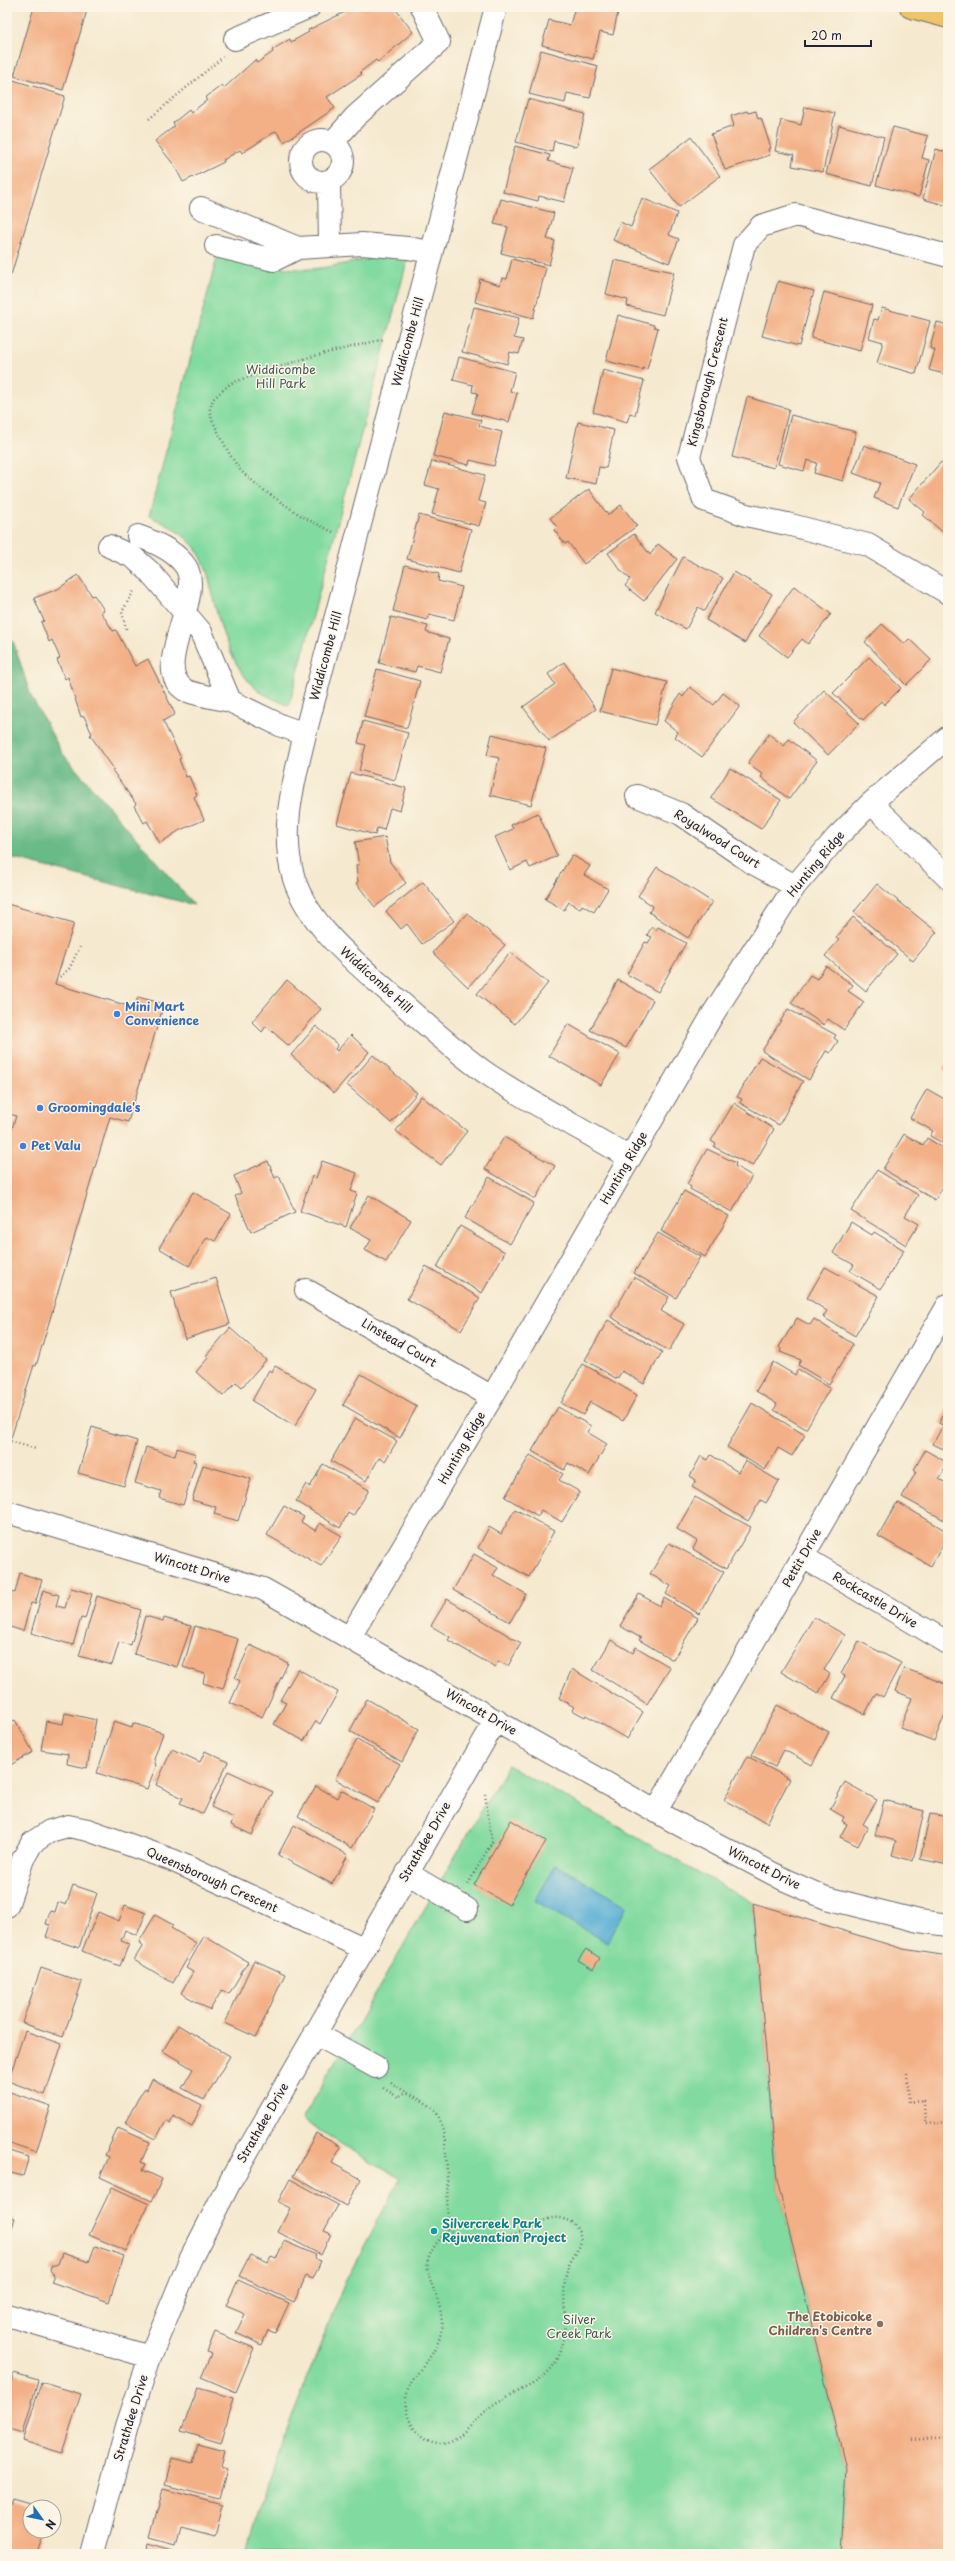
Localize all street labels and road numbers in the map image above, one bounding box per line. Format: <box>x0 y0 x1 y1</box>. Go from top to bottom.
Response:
street label: Widdicombe Hill <box>386 295 428 388</box>
street label: Kingsborough Crescent <box>682 315 732 448</box>
street label: Widdicombe Hill <box>304 609 346 702</box>
street label: Royalwood Court <box>671 804 764 872</box>
street label: Hunting Ridge <box>782 826 848 900</box>
street label: Widdicombe Hill <box>337 942 417 1017</box>
street label: Hunting Ridge <box>595 1128 651 1207</box>
street label: Linstead Court <box>359 1313 441 1371</box>
street label: Hunting Ridge <box>433 1408 489 1487</box>
street label: Pettit Drive <box>777 1525 825 1590</box>
street label: Wincott Drive <box>152 1547 233 1587</box>
street label: Rockcastle Drive <box>830 1567 921 1632</box>
street label: Wincott Drive <box>442 1683 521 1739</box>
street label: Strathdee Drive <box>394 1798 454 1885</box>
street label: Wincott Drive <box>725 1841 804 1893</box>
street label: Queensborough Crescent <box>144 1842 281 1916</box>
street label: Strathdee Drive <box>232 2079 292 2166</box>
street label: Strathdee Drive <box>108 2372 152 2463</box>

